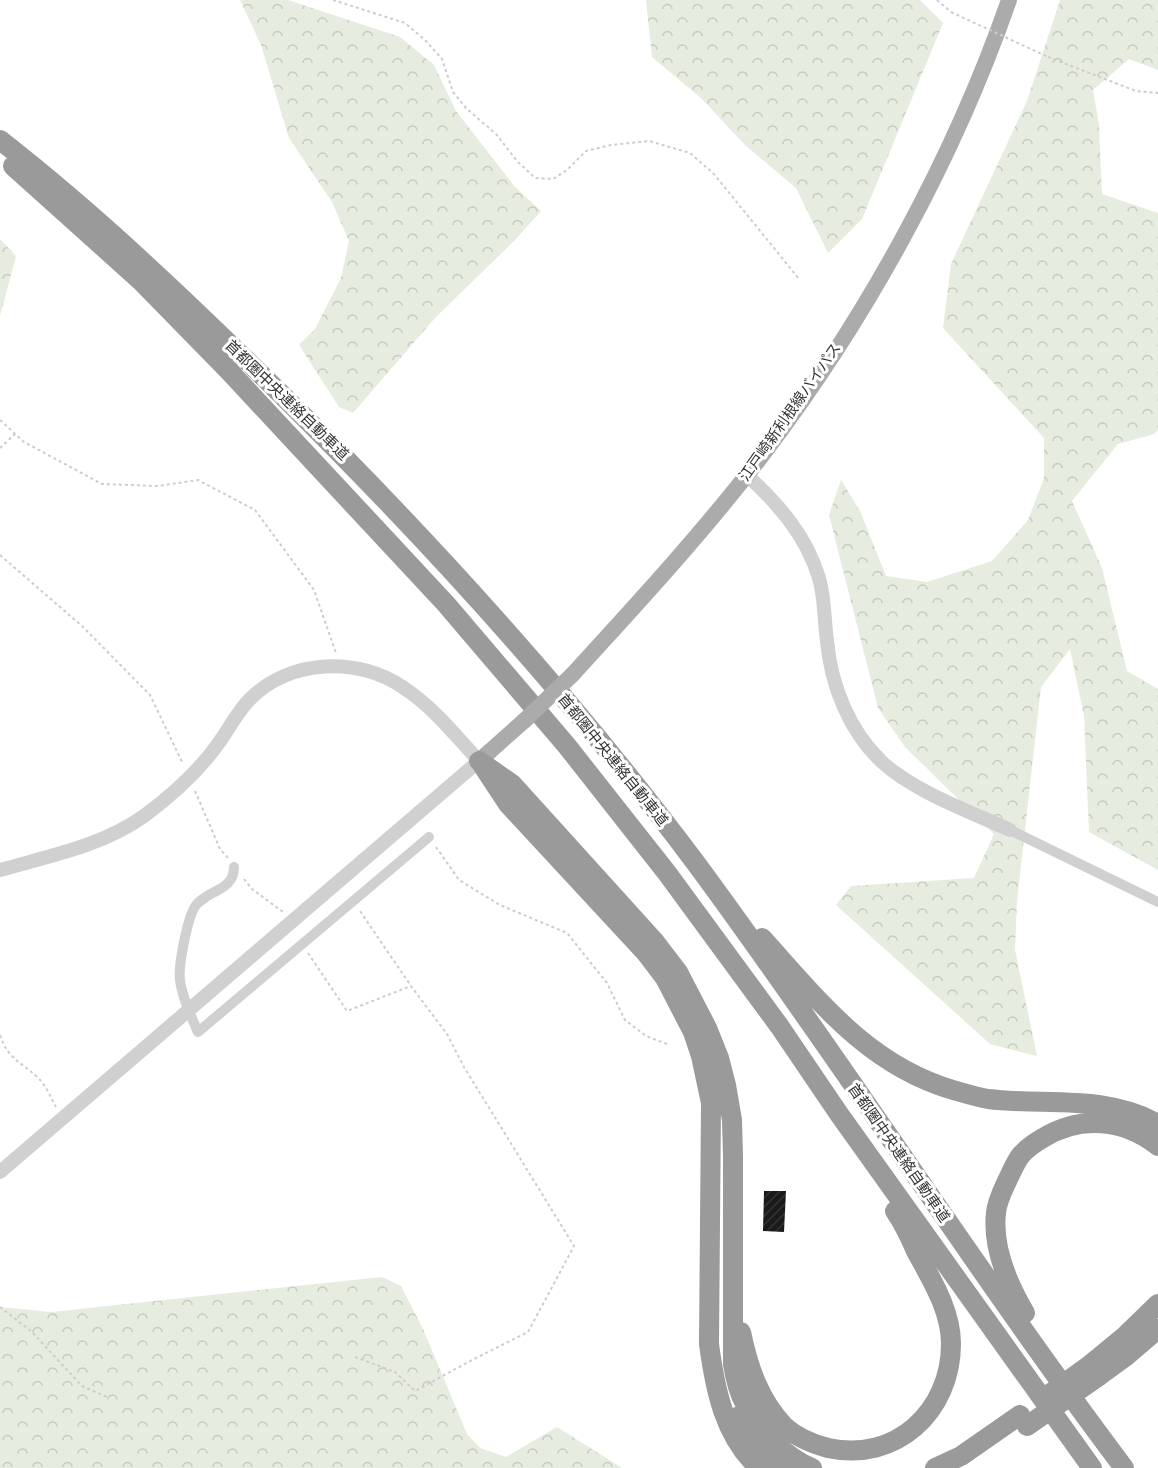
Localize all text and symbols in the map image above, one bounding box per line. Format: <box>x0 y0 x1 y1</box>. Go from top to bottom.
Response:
street label: 首都圏中央連絡自動車道 <box>221 335 353 464</box>
street label: 江戸崎新利根線バイパス <box>735 339 845 485</box>
street label: 首都圏中央連絡自動車道 <box>554 690 673 830</box>
street label: 首都圏中央連絡自動車道 <box>844 1080 955 1226</box>

